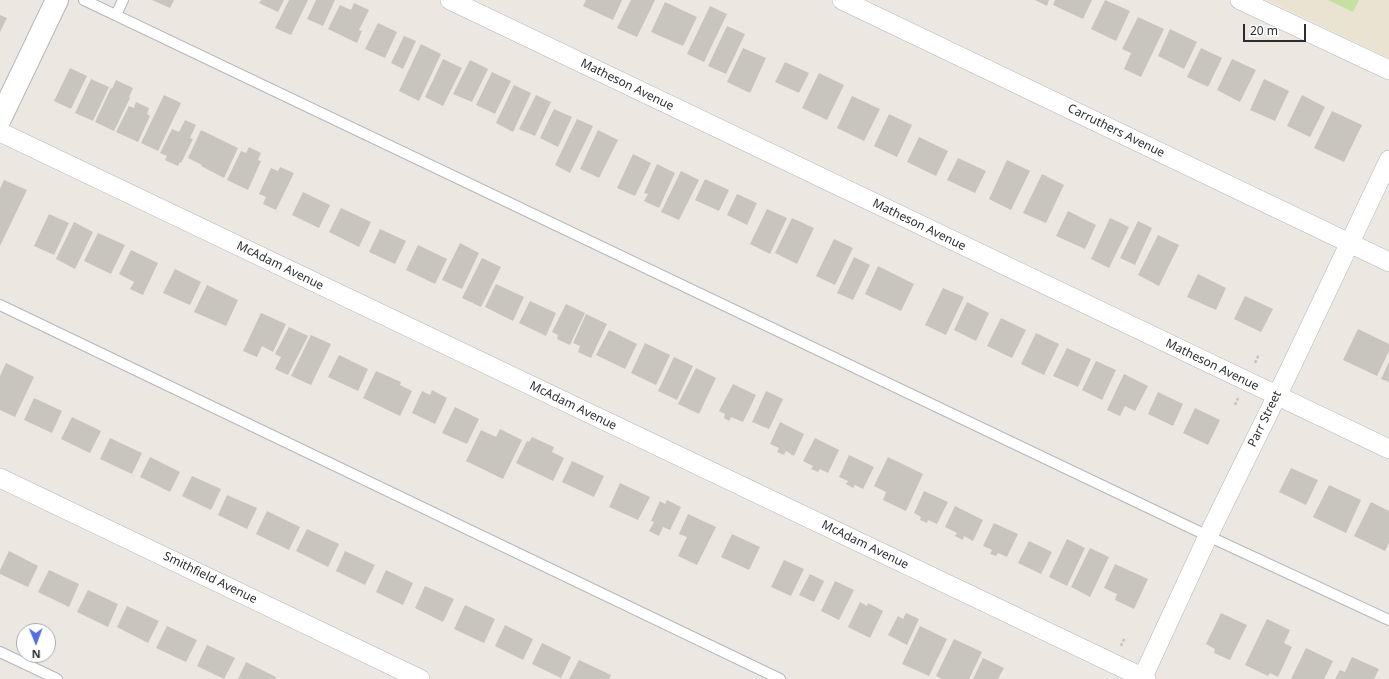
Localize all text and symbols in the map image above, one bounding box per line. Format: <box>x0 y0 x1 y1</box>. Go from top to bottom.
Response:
scale bar <box>1245 16 1308 42</box>
text: 20 m <box>1250 22 1278 39</box>
street label: Matheson Avenue <box>578 56 676 114</box>
street label: Carruthers Avenue <box>1065 101 1167 161</box>
street label: Matheson Avenue <box>870 196 968 254</box>
street label: McAdam Avenue <box>234 239 326 293</box>
street label: Matheson Avenue <box>1163 336 1261 394</box>
street label: McAdam Avenue <box>527 379 619 433</box>
street label: Parr Street <box>1245 389 1285 449</box>
street label: McAdam Avenue <box>819 518 911 572</box>
street label: Smithfield Avenue <box>161 549 259 607</box>
north arrow <box>16 623 56 663</box>
text: N <box>32 647 41 662</box>

